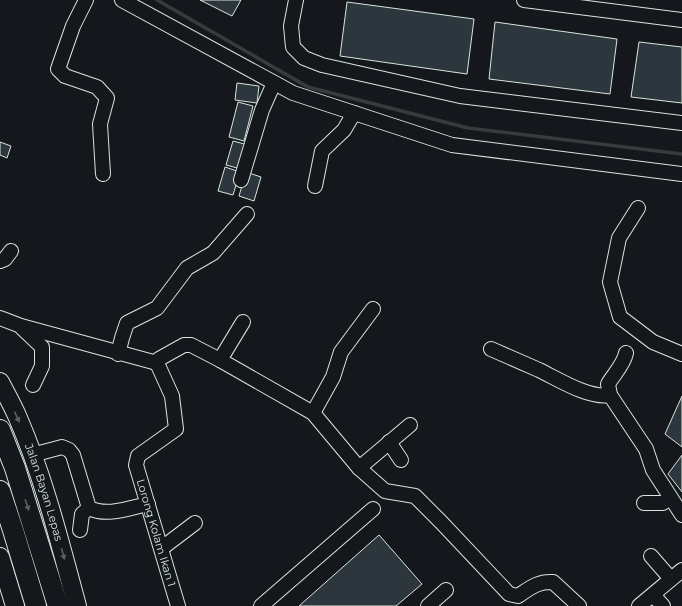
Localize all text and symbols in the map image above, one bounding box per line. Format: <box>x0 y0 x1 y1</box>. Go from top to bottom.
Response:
one-way arrow <box>15 412 21 424</box>
street label: Jalan Bayan Lepas <box>22 441 66 543</box>
street label: Lorong Kolam Ikan 1 <box>134 477 179 588</box>
one-way arrow <box>24 500 30 512</box>
one-way arrow <box>60 548 66 560</box>

